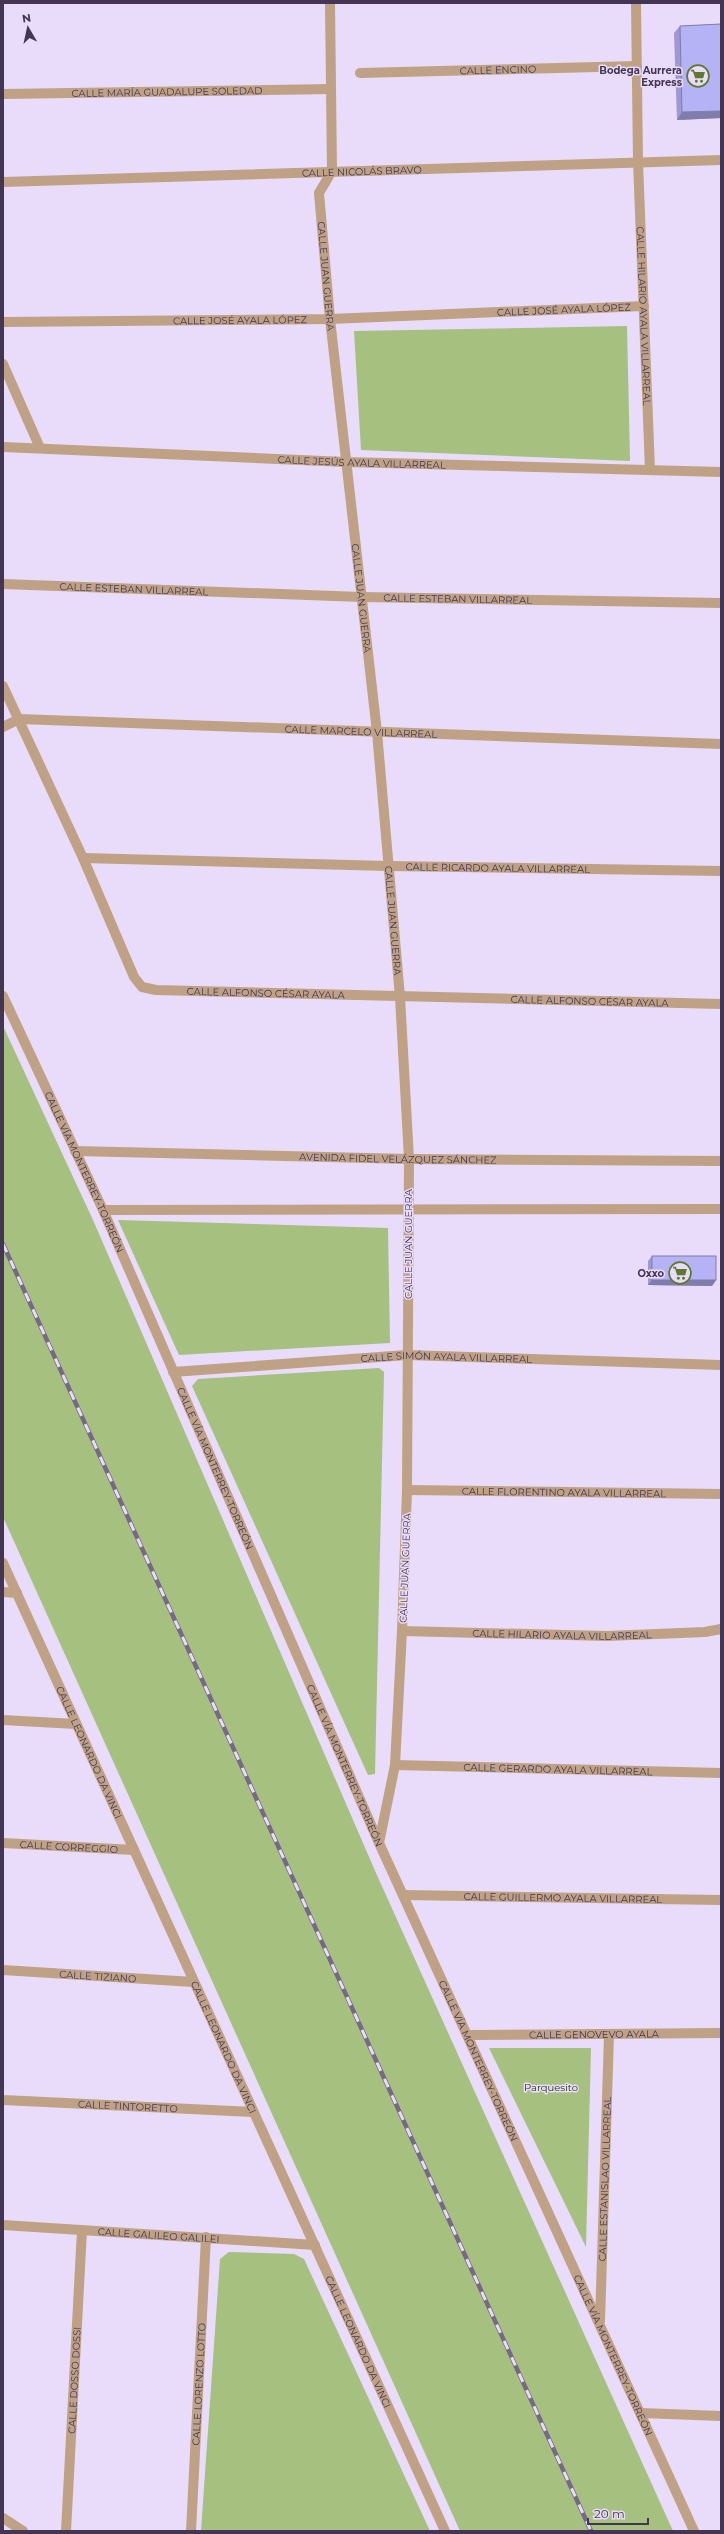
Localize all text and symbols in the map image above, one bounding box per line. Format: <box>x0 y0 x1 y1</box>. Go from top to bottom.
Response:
north arrow <box>8 8 48 48</box>
text: N <box>21 11 32 26</box>
street label: CALLE ENCINO <box>459 62 536 77</box>
supermarket icon: Bodega Aurrera Express <box>685 63 711 89</box>
place label: Bodega Aurrera Express <box>599 64 683 89</box>
street label: CALLE MARÍA GUADALUPE SOLEDAD <box>71 84 263 99</box>
street label: CALLE NICOLÁS BRAVO <box>302 163 422 179</box>
street label: CALLE JUAN GUERRA <box>315 221 338 332</box>
street label: CALLE HILARIO AYALA VILLARREAL <box>634 226 654 406</box>
street label: CALLE JOSÉ AYALA LÓPEZ <box>497 300 631 319</box>
street label: CALLE JOSÉ AYALA LÓPEZ <box>173 313 308 327</box>
street label: CALLE JESÚS AYALA VILLARREAL <box>277 453 446 471</box>
street label: CALLE JUAN GUERRA <box>349 543 375 654</box>
street label: CALLE ESTEBAN VILLARREAL <box>59 580 209 598</box>
street label: CALLE ESTEBAN VILLARREAL <box>383 591 532 606</box>
street label: CALLE MARCELO VILLARREAL <box>284 722 438 740</box>
street label: CALLE RICARDO AYALA VILLARREAL <box>405 860 590 876</box>
street label: CALLE JUAN GUERRA <box>382 865 405 977</box>
street label: CALLE ALFONSO CÉSAR AYALA <box>187 984 346 1001</box>
street label: CALLE ALFONSO CÉSAR AYALA <box>510 992 670 1009</box>
street label: CALLE VÍA MONTERREY-TORREÓN <box>42 1089 127 1254</box>
street label: AVENIDA FIDEL VELÁZQUEZ SÁNCHEZ <box>299 1150 497 1166</box>
street label: CALLE JUAN GUERRA <box>402 1188 415 1299</box>
supermarket icon: Oxxo <box>667 1260 693 1286</box>
place label: Oxxo <box>637 1267 664 1280</box>
street label: CALLE SIMÓN AYALA VILLARREAL <box>360 1348 532 1365</box>
street label: CALLE VÍA MONTERREY-TORREÓN <box>175 1385 257 1551</box>
street label: CALLE FLORENTINO AYALA VILLARREAL <box>462 1484 666 1500</box>
street label: CALLE JUAN GUERRA <box>397 1512 413 1623</box>
street label: CALLE HILARIO AYALA VILLARREAL <box>472 1626 652 1643</box>
street label: CALLE VÍA MONTERREY-TORREÓN <box>304 1682 386 1848</box>
street label: CALLE LEONARDO DA VINCI <box>54 1684 125 1820</box>
street label: CALLE GERARDO AYALA VILLARREAL <box>463 1760 653 1778</box>
street label: CALLE CORREGGIO <box>19 1837 118 1856</box>
street label: CALLE GUILLERMO AYALA VILLARREAL <box>464 1889 663 1906</box>
street label: CALLE TIZIANO <box>59 1967 137 1985</box>
street label: CALLE VÍA MONTERREY-TORREÓN <box>436 1978 521 2143</box>
street label: CALLE LEONARDO DA VINCI <box>188 1979 260 2115</box>
street label: CALLE GENOVEVO AYALA <box>529 2027 660 2041</box>
park label: Parquesito <box>524 2081 578 2094</box>
street label: CALLE ESTANISLAO VILLARREAL <box>595 2096 614 2262</box>
street label: CALLE TINTORETTO <box>78 2097 178 2115</box>
street label: CALLE GALILEO GALILEI <box>97 2225 220 2245</box>
street label: CALLE LEONARDO DA VINCI <box>323 2273 394 2410</box>
street label: CALLE VÍA MONTERREY-TORREÓN <box>571 2273 656 2438</box>
street label: CALLE LORENZO LOTTO <box>189 2323 208 2446</box>
street label: CALLE DOSSO DOSSI <box>65 2326 83 2434</box>
scale bar <box>588 2500 648 2526</box>
text: 20 m <box>594 2506 625 2521</box>

